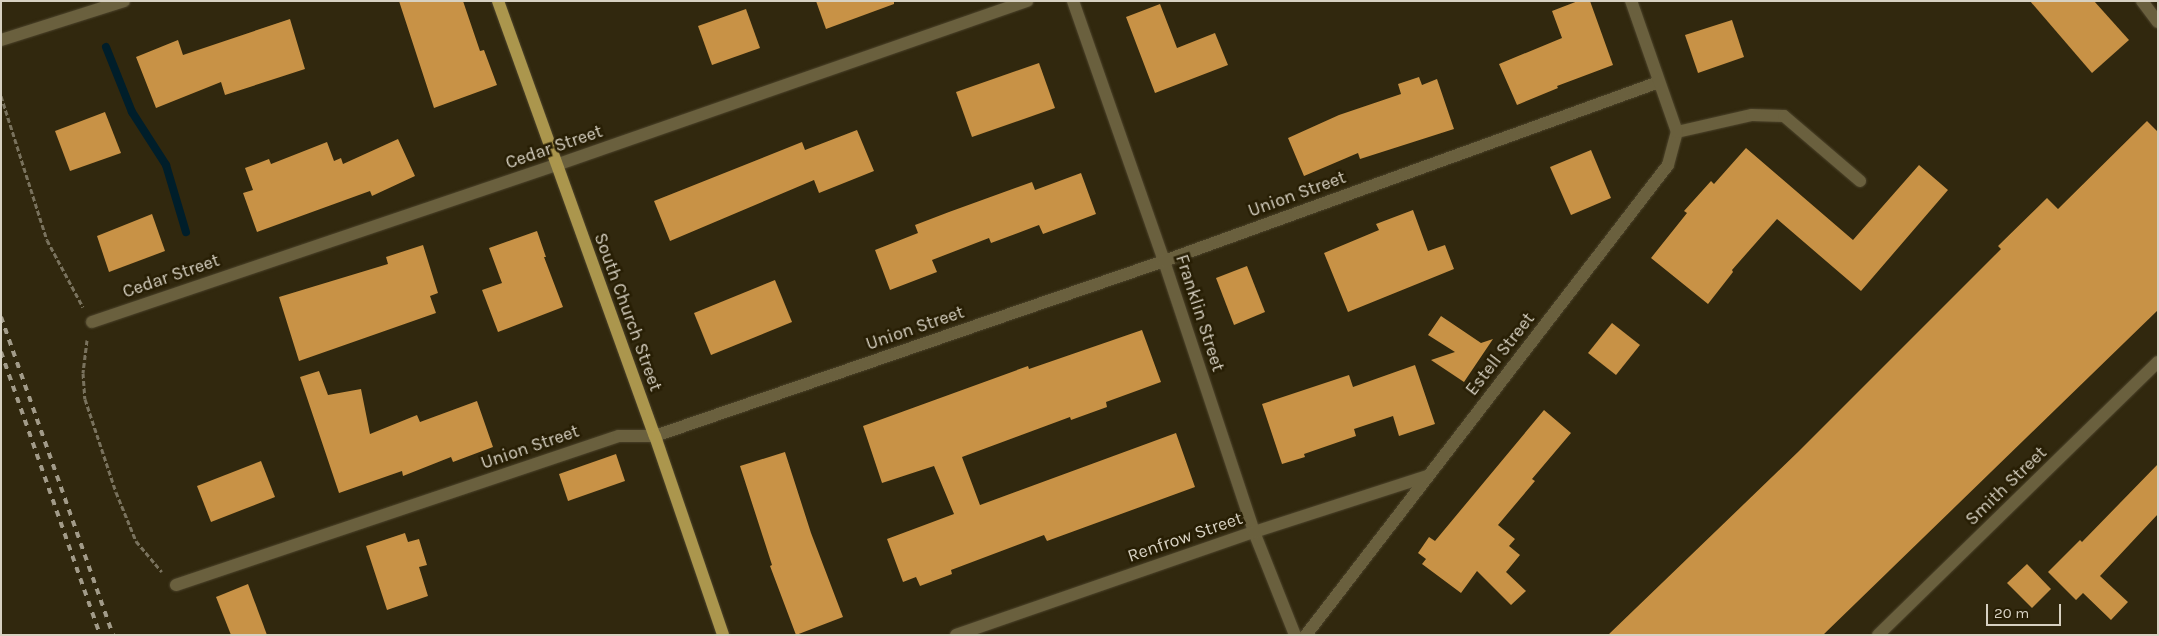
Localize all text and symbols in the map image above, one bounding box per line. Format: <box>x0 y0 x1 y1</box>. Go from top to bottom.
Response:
street label: Cedar Street <box>503 120 605 174</box>
street label: Union Street <box>1245 166 1349 222</box>
street label: South Church Street <box>589 230 667 394</box>
street label: Cedar Street <box>120 249 222 303</box>
street label: Franklin Street <box>1171 252 1229 374</box>
street label: Union Street <box>863 301 967 355</box>
street label: Estell Street <box>1461 308 1539 400</box>
street label: Union Street <box>478 420 582 474</box>
street label: Smith Street <box>1961 442 2051 530</box>
street label: Renfrow Street <box>1125 507 1245 567</box>
scale bar <box>1989 594 2064 626</box>
text: 20 m <box>1994 604 2029 622</box>

